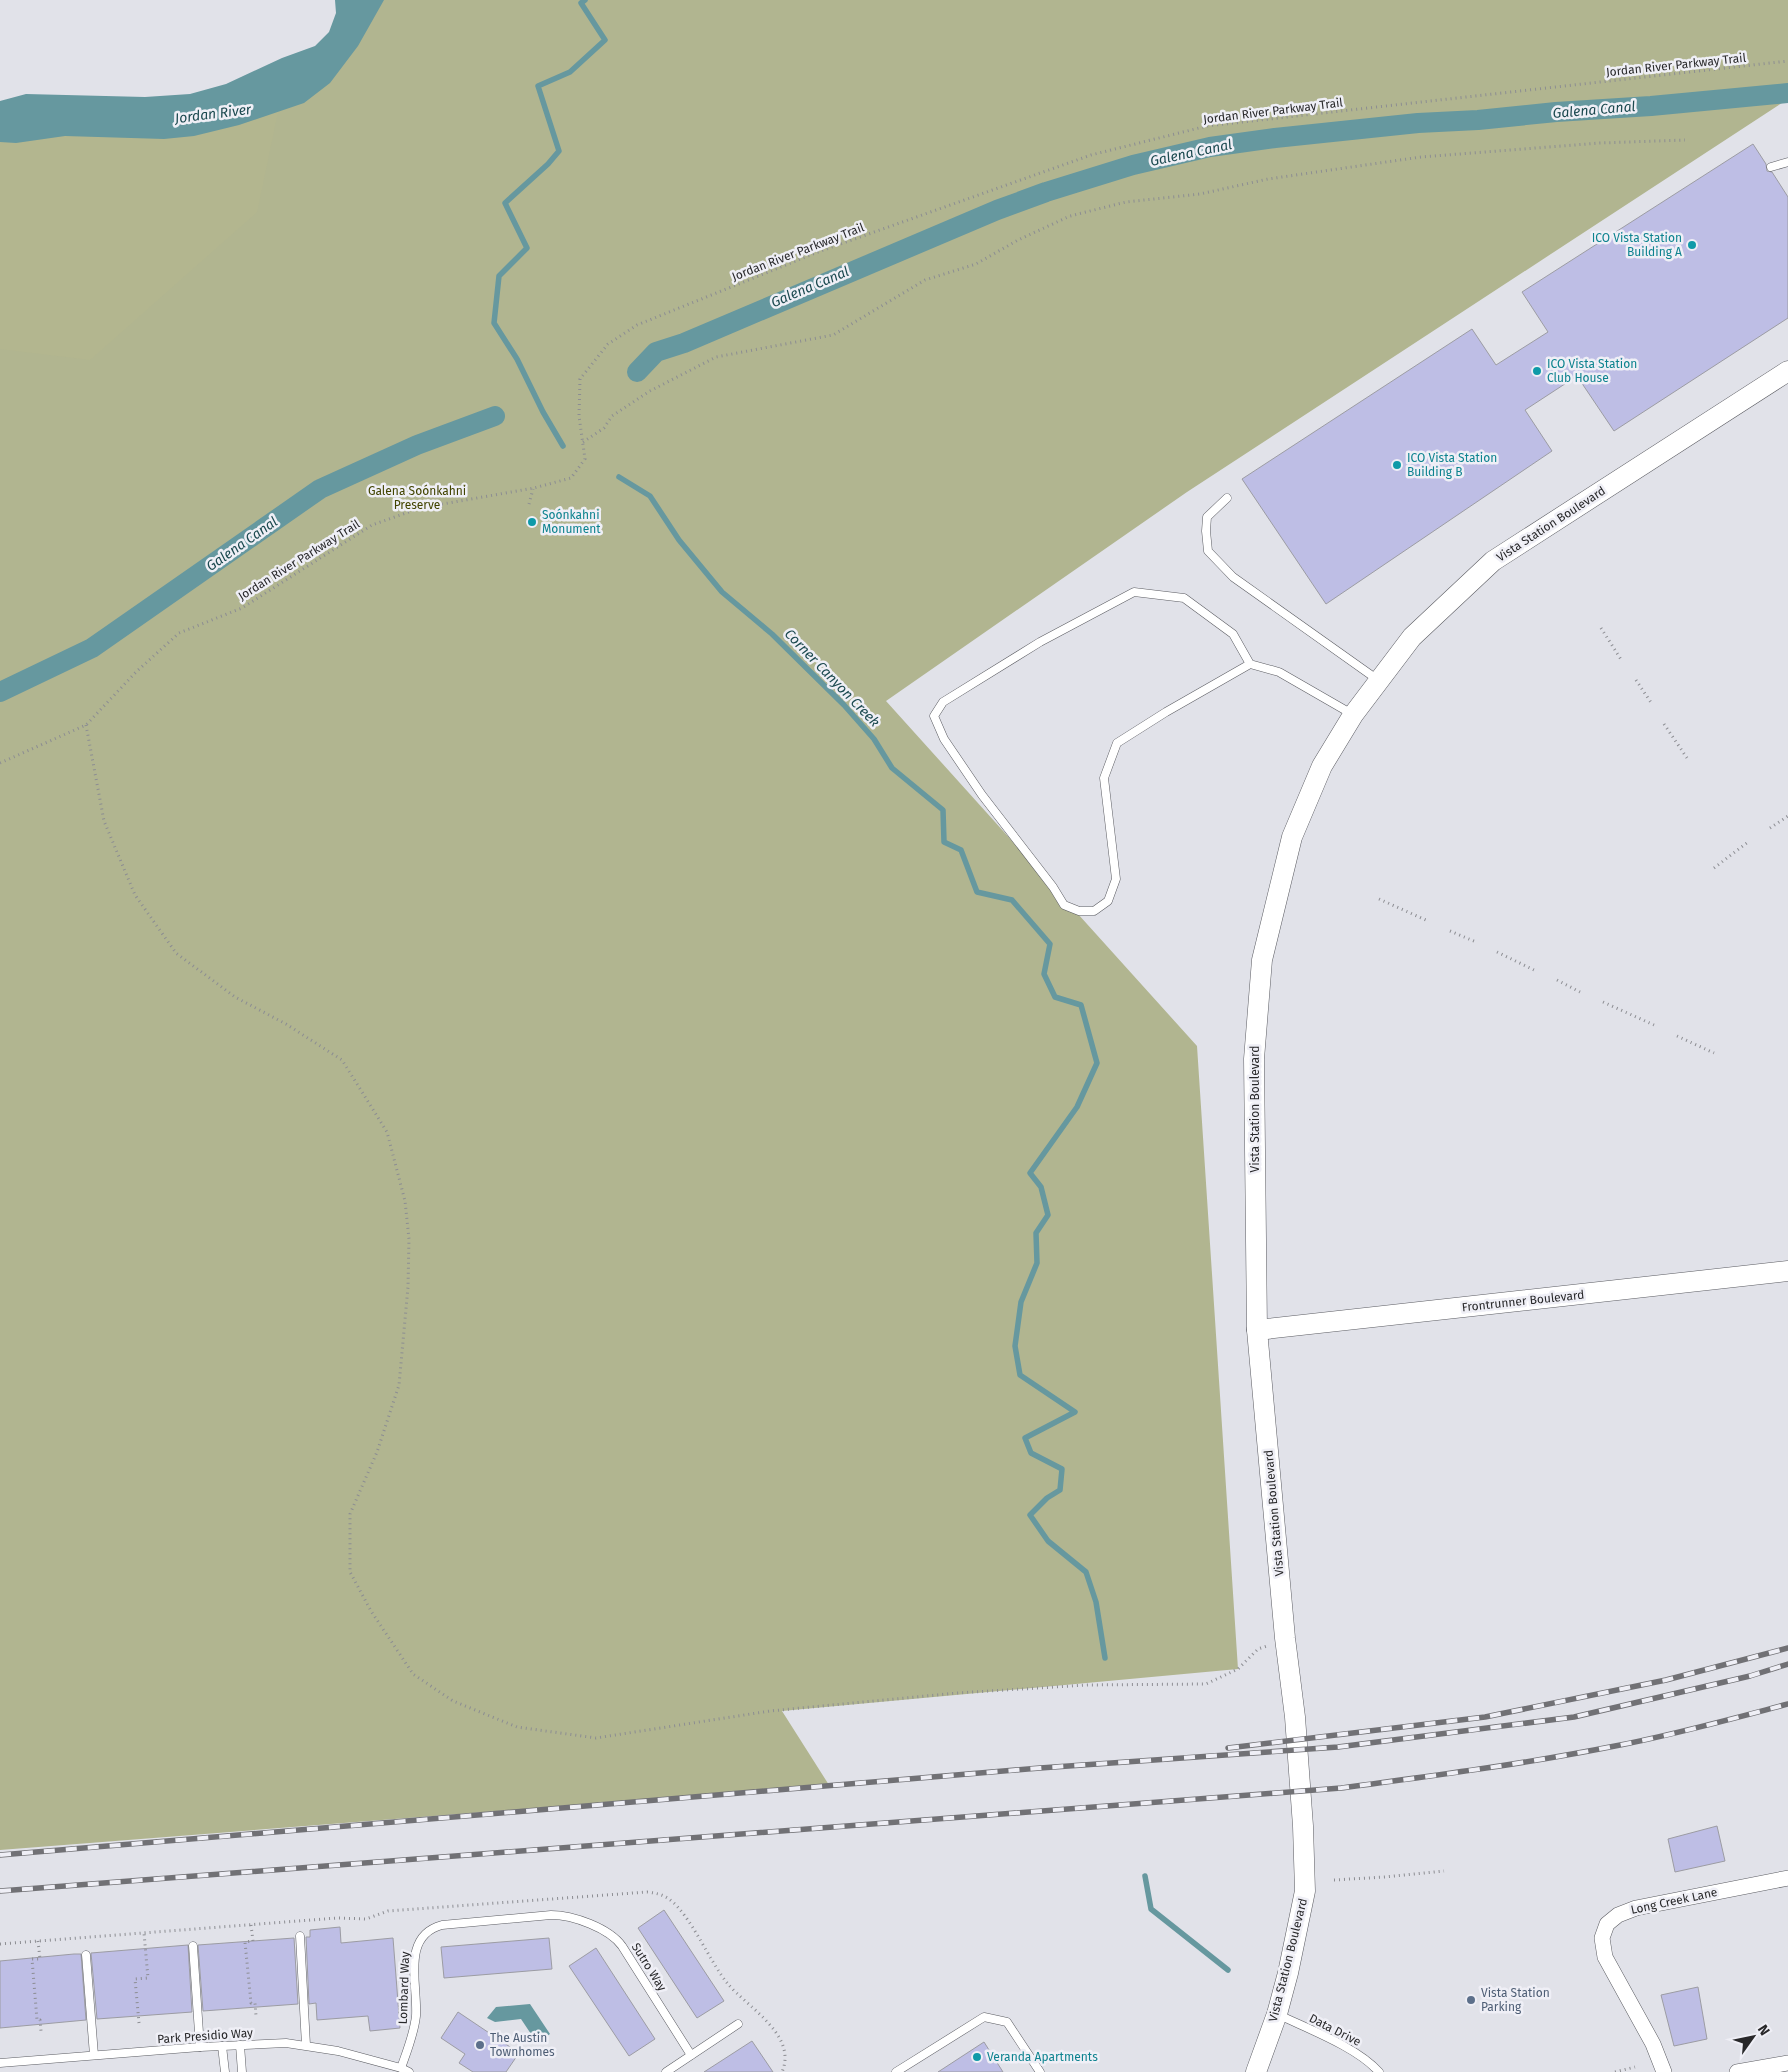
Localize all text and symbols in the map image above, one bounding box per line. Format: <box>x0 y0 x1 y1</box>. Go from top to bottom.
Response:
street label: Jordan River Parkway Trail <box>1605 51 1747 79</box>
street label: Jordan River Parkway Trail <box>1202 95 1344 127</box>
water label: Galena Canal <box>1552 98 1636 122</box>
water label: Jordan River <box>173 101 253 127</box>
water label: Galena Canal <box>1149 136 1233 170</box>
street label: Jordan River Parkway Trail <box>730 220 867 284</box>
place label: ICO Vista Station Building A <box>1592 231 1682 259</box>
marker: ICO Vista Station Building A <box>1686 239 1698 251</box>
water label: Galena Canal <box>768 263 852 311</box>
place label: ICO Vista Station Club House <box>1547 357 1637 385</box>
marker: ICO Vista Station Club House <box>1531 365 1543 377</box>
place label: ICO Vista Station Building B <box>1407 451 1497 479</box>
marker: ICO Vista Station Building B <box>1391 459 1403 471</box>
park label: Galena Soónkahni Preserve <box>368 484 466 512</box>
street label: Vista Station Boulevard <box>1494 484 1608 564</box>
place label: Soónkahni Monument <box>542 508 601 536</box>
water label: Galena Canal <box>203 513 281 575</box>
marker: Soónkahni Monument <box>526 516 538 528</box>
street label: Jordan River Parkway Trail <box>236 517 363 603</box>
water label: Corner Canyon Creek <box>781 625 883 731</box>
street label: Vista Station Boulevard <box>1248 1046 1262 1172</box>
street label: Frontrunner Boulevard <box>1461 1288 1585 1314</box>
street label: Vista Station Boulevard <box>1262 1449 1286 1577</box>
street label: Long Creek Lane <box>1629 1885 1719 1917</box>
street label: Vista Station Boulevard <box>1266 1897 1310 2023</box>
street label: Sutro Way <box>629 1940 669 1994</box>
street label: Lombard Way <box>396 1951 412 2025</box>
place label: Vista Station Parking <box>1481 1986 1550 2014</box>
marker: Vista Station Parking <box>1465 1994 1477 2006</box>
street label: Data Drive <box>1307 2011 1363 2049</box>
north arrow <box>1728 2012 1778 2062</box>
text: N <box>1754 2022 1773 2039</box>
street label: Park Presidio Way <box>157 2026 253 2046</box>
place label: The Austin Townhomes <box>490 2031 555 2059</box>
marker: The Austin Townhomes <box>474 2039 486 2051</box>
place label: Veranda Apartments <box>987 2050 1098 2064</box>
marker: Veranda Apartments <box>971 2051 983 2063</box>

